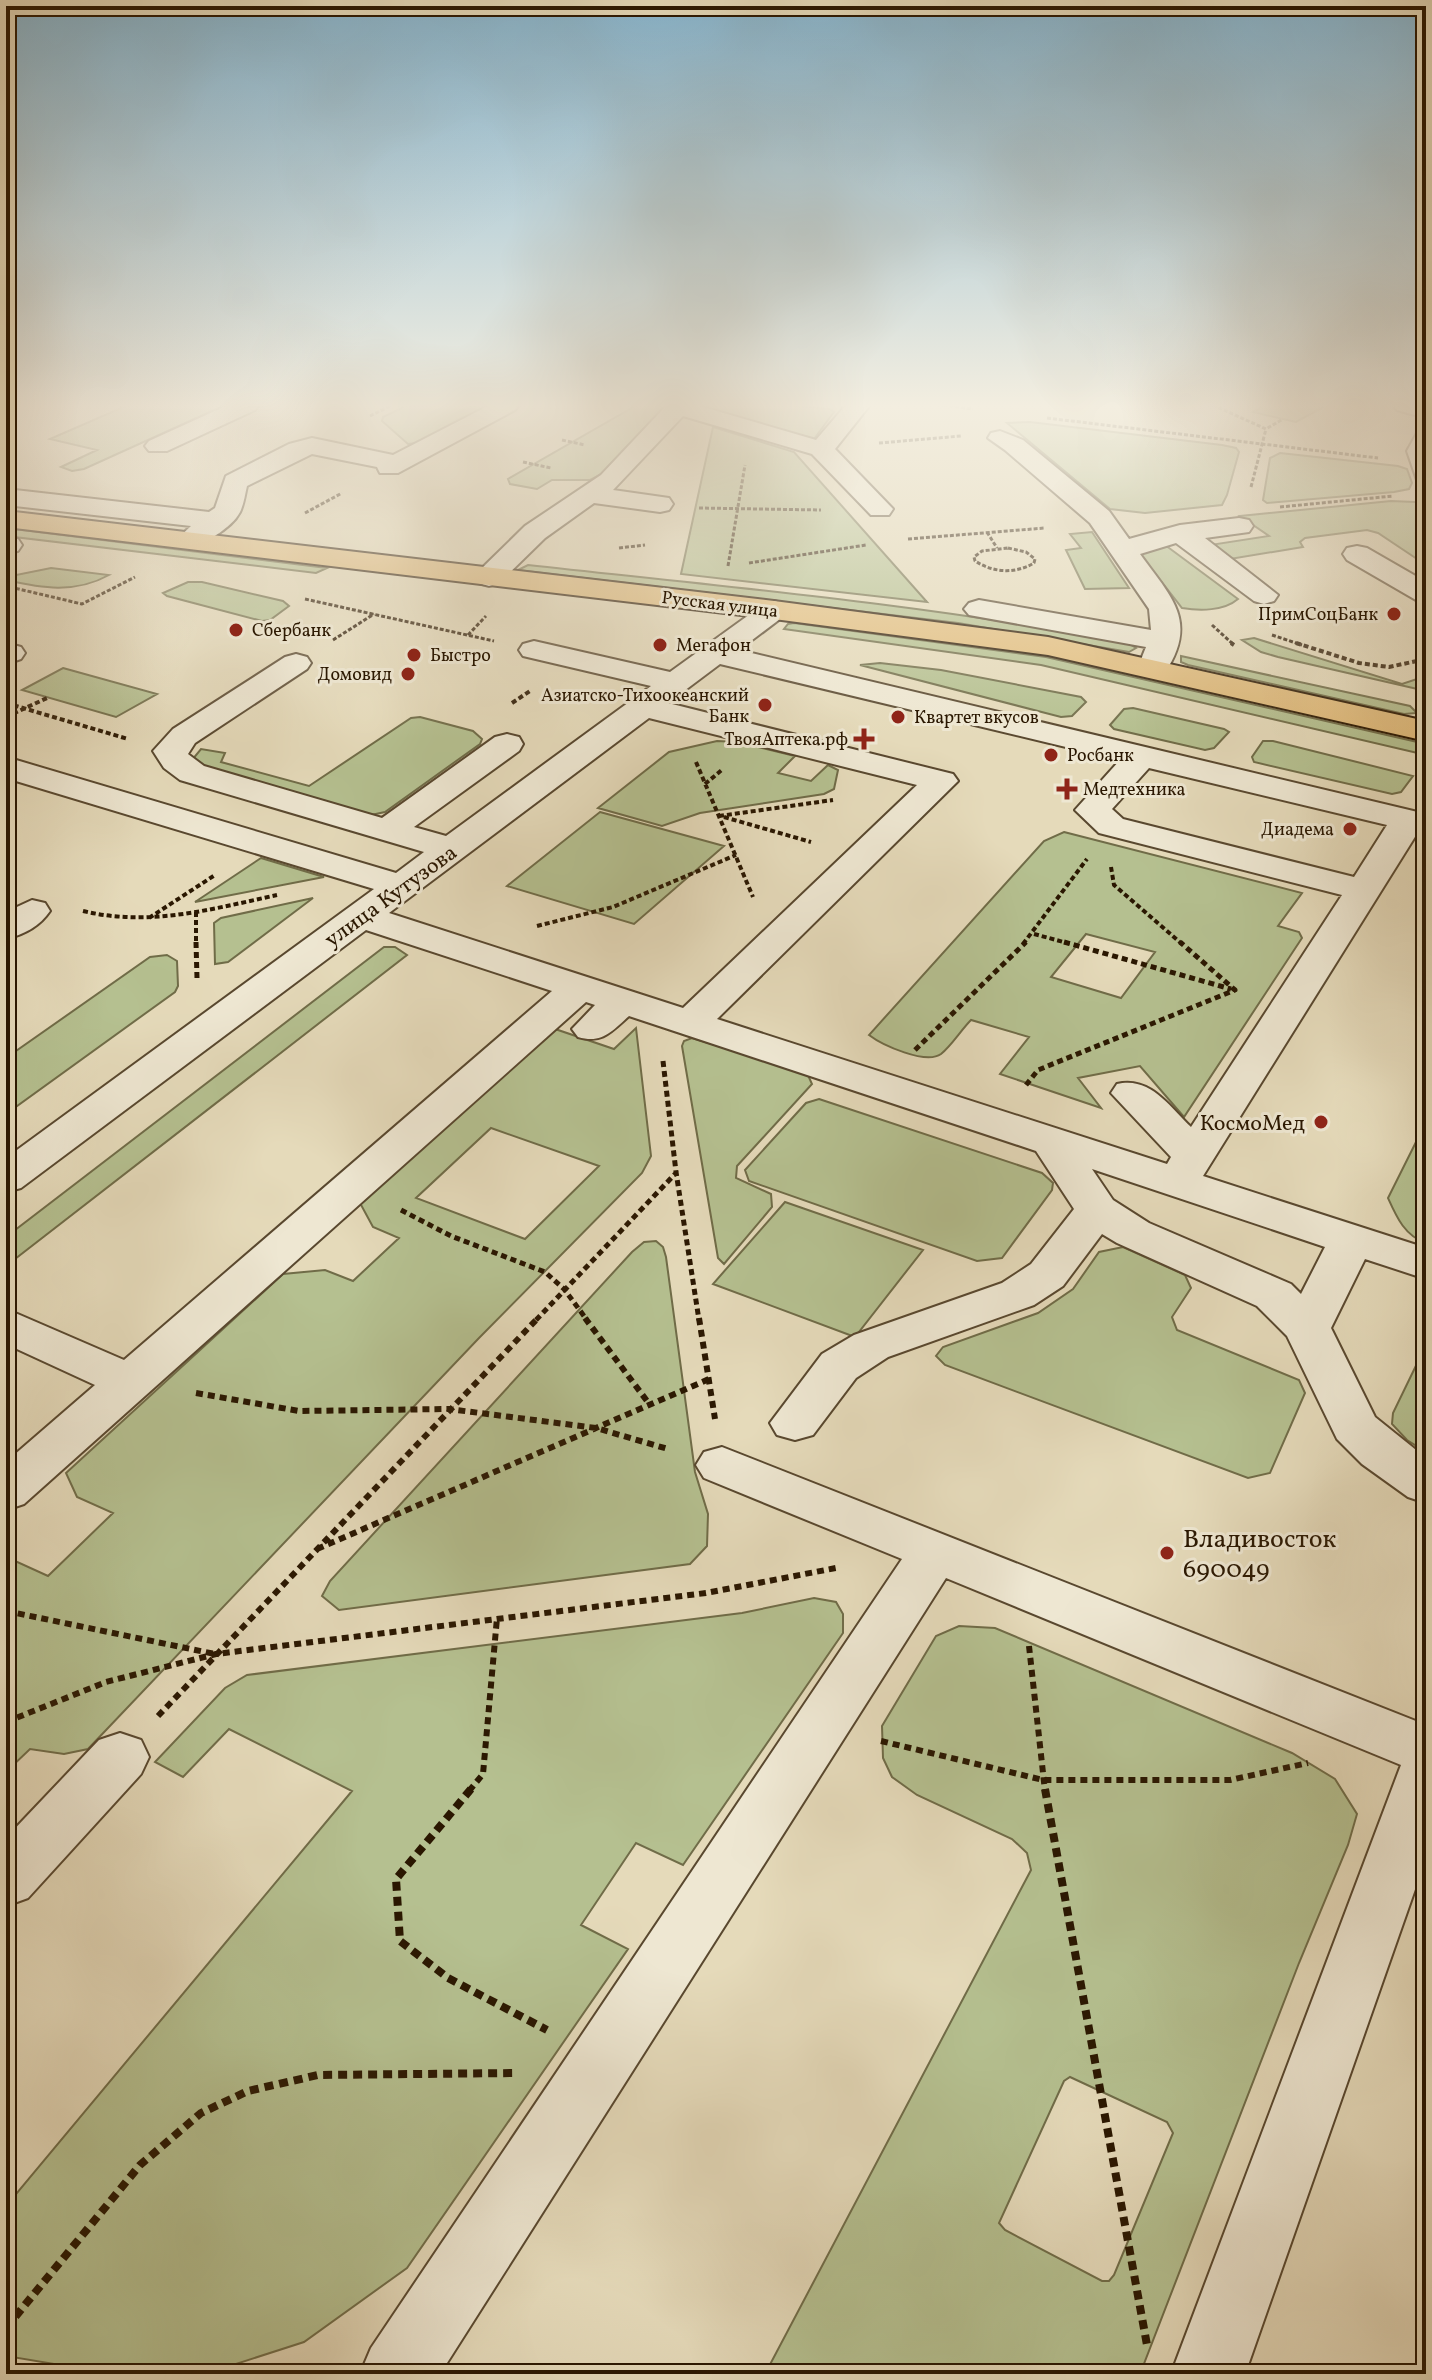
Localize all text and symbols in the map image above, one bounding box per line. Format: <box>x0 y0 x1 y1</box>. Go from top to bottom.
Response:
street label: Русская улица <box>660 586 780 625</box>
place label: ПримСоцБанк <box>1258 603 1378 628</box>
marker: ПримСоцБанк <box>1385 605 1403 623</box>
place label: Сбербанк <box>252 619 332 644</box>
marker: Сбербанк <box>227 621 245 639</box>
place label: Мегафон <box>676 634 751 659</box>
marker: Мегафон <box>651 636 669 654</box>
place label: Быстро <box>430 644 491 669</box>
marker: Быстро <box>405 646 423 664</box>
place label: Домовид <box>317 663 392 688</box>
marker: Домовид <box>399 665 417 683</box>
place label: Азиатско-Тихоокеанский Банк <box>541 684 749 730</box>
marker: Азиатско-Тихоокеанский Банк <box>756 696 774 714</box>
place label: Квартет вкусов <box>914 706 1039 731</box>
marker: Квартет вкусов <box>889 708 907 726</box>
place label: ТвояАптека.рф <box>724 728 848 753</box>
marker: ТвояАптека.рф <box>855 730 873 748</box>
place label: Росбанк <box>1067 744 1134 769</box>
marker: Росбанк <box>1042 746 1060 764</box>
place label: Медтехника <box>1083 778 1185 803</box>
marker: Медтехника <box>1058 780 1076 798</box>
place label: Диадема <box>1261 818 1334 843</box>
marker: Диадема <box>1341 820 1359 838</box>
street label: улица Кутузова <box>319 838 464 956</box>
place label: КосмоМед <box>1200 1109 1306 1140</box>
marker: КосмоМед <box>1312 1113 1330 1131</box>
place label: Владивосток 690049 <box>1183 1522 1337 1588</box>
marker: Владивосток 690049 <box>1158 1544 1176 1562</box>

